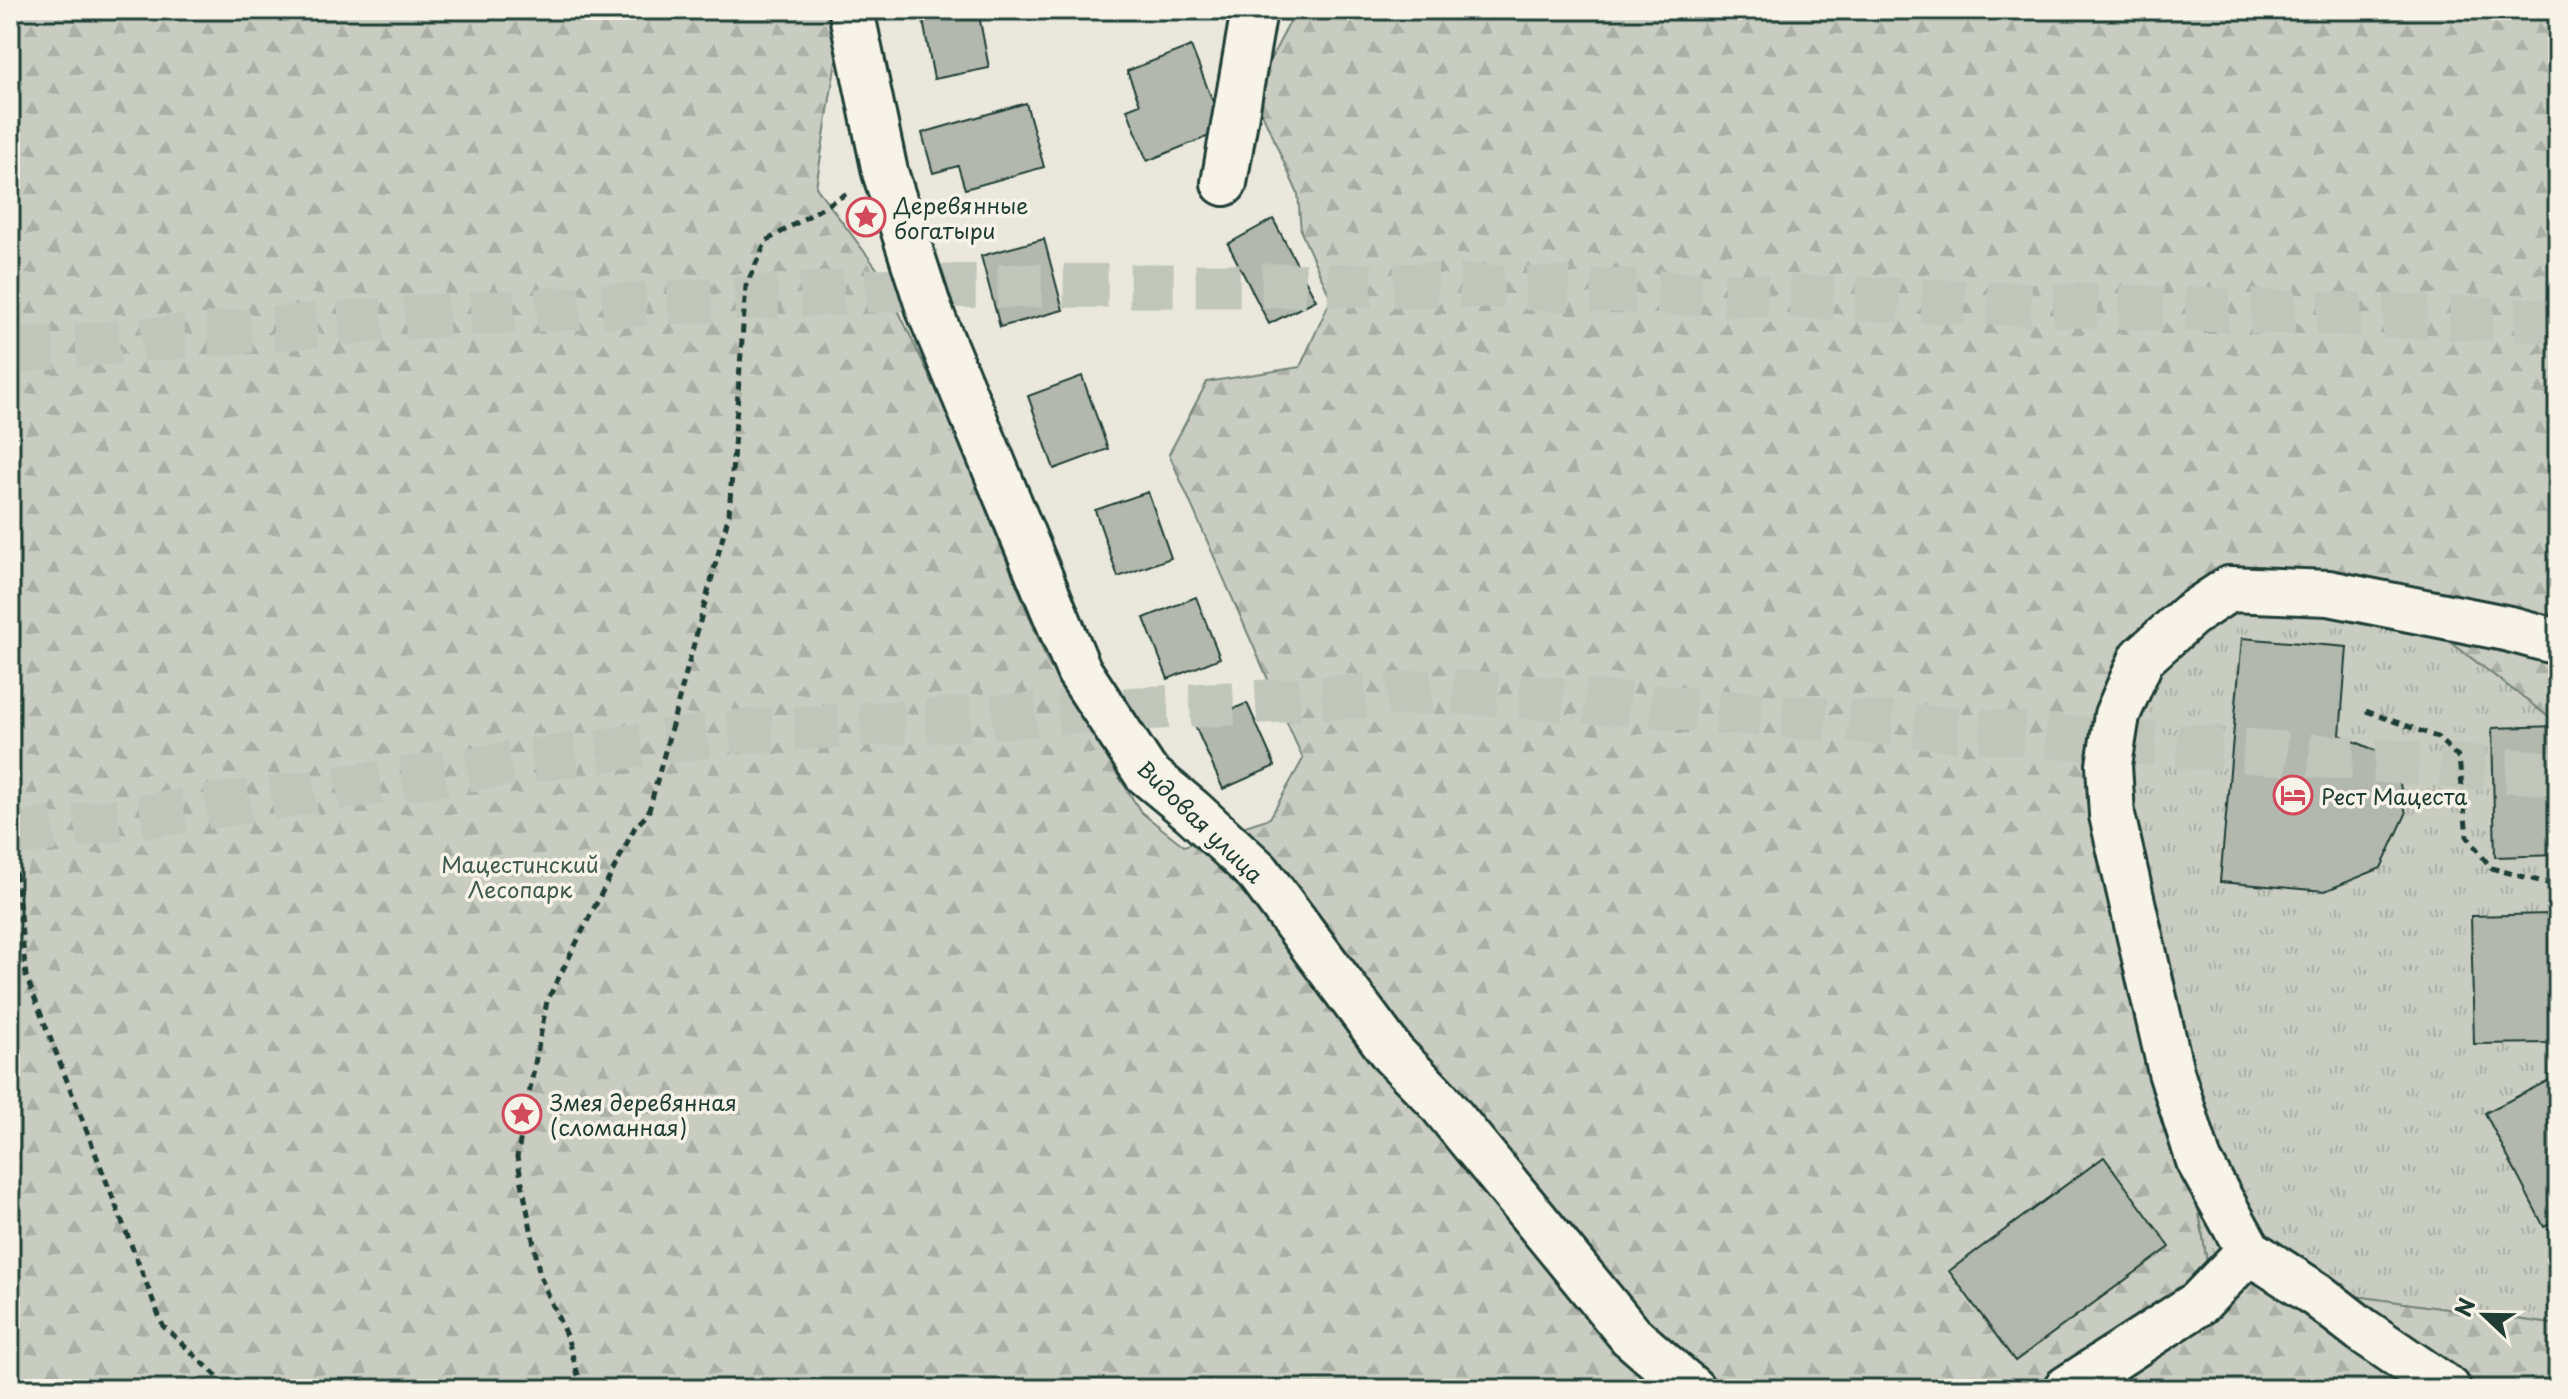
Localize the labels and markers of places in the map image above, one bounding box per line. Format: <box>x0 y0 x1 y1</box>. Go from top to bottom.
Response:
place label: Деревянные богатыри <box>893 188 1029 246</box>
place icon: Деревянные богатыри <box>845 196 887 238</box>
hotel icon: Рест Мацеста <box>2272 774 2314 816</box>
place label: Рест Мацеста <box>2321 779 2468 812</box>
place label: Змея деревянная (сломанная) <box>550 1085 737 1143</box>
place icon: Змея деревянная (сломанная) <box>501 1093 543 1135</box>

